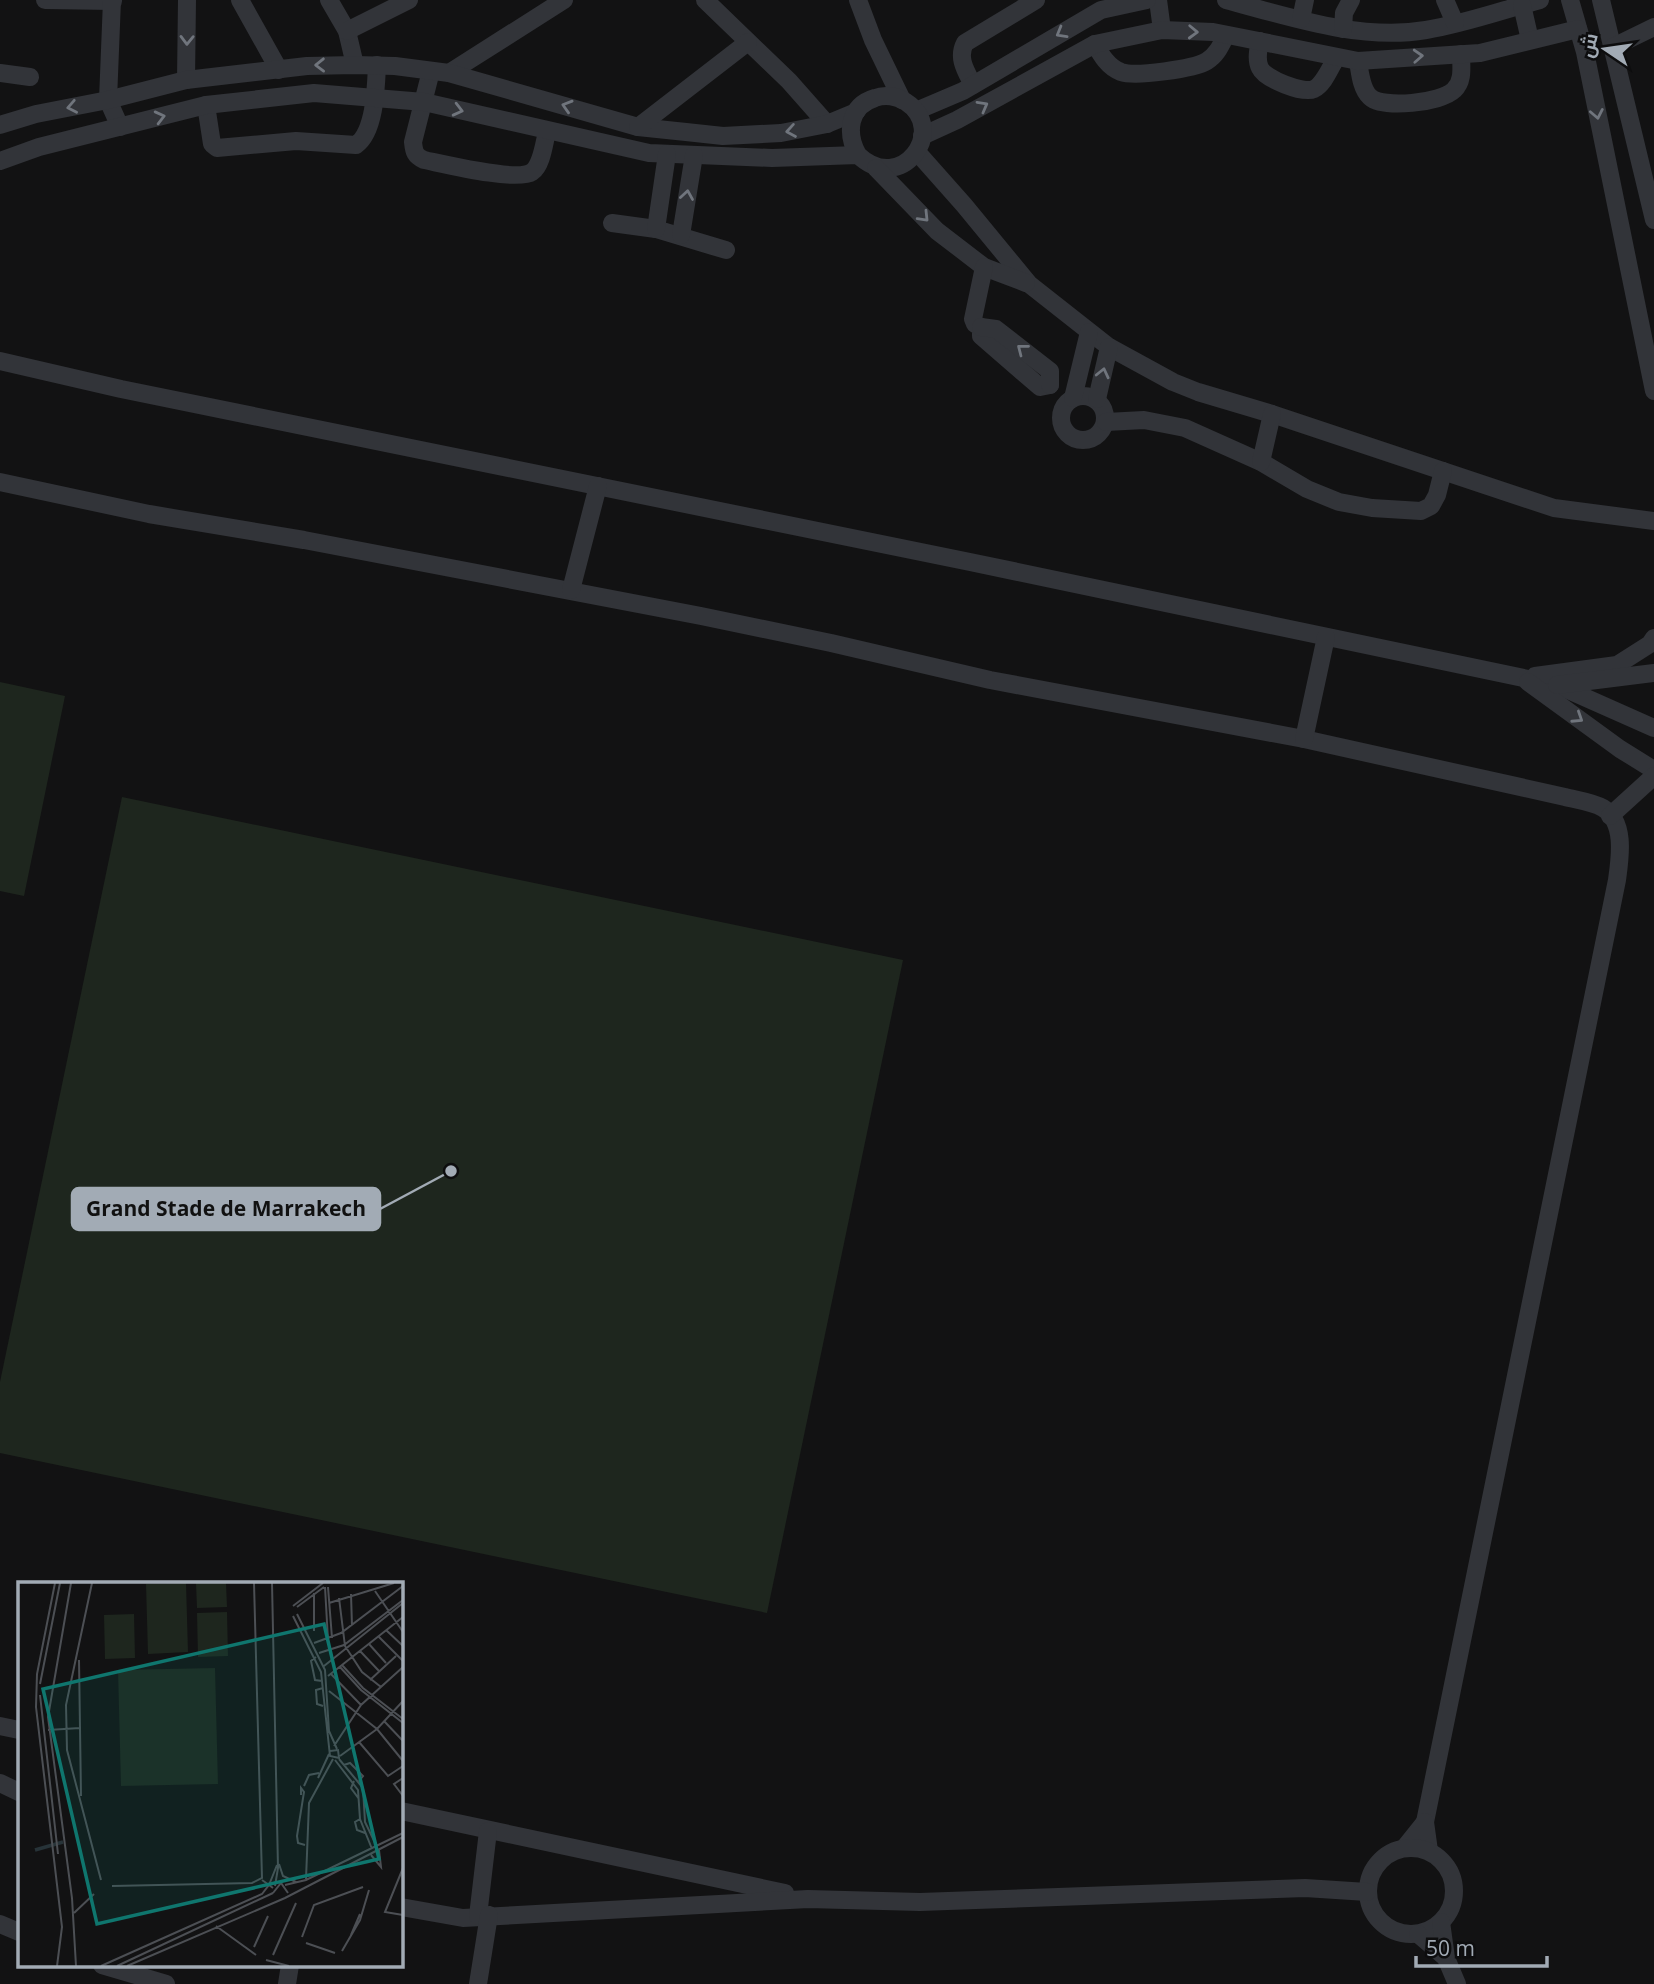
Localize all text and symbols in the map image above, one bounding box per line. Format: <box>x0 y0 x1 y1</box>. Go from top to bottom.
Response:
north arrow <box>1570 14 1640 84</box>
one-way arrow <box>1188 24 1199 39</box>
one-way arrow <box>1056 25 1069 38</box>
text: ش <box>1573 30 1604 60</box>
one-way arrow <box>179 35 195 46</box>
one-way arrow <box>1413 49 1424 64</box>
one-way arrow <box>314 58 325 73</box>
one-way arrow <box>66 99 78 114</box>
one-way arrow <box>561 100 573 115</box>
one-way arrow <box>976 101 989 114</box>
one-way arrow <box>452 102 464 116</box>
one-way arrow <box>1589 108 1604 120</box>
one-way arrow <box>154 111 166 125</box>
one-way arrow <box>785 123 797 138</box>
one-way arrow <box>679 189 694 201</box>
one-way arrow <box>915 208 928 221</box>
one-way arrow <box>1018 345 1030 358</box>
one-way arrow <box>1095 367 1109 379</box>
one-way arrow <box>1570 710 1583 723</box>
callout: Grand Stade de Marrakech <box>72 1188 380 1230</box>
text: Grand Stade de Marrakech <box>86 1194 366 1222</box>
inset map <box>18 1582 402 1966</box>
scale bar <box>1416 1924 1547 1968</box>
text: 50 m <box>1426 1934 1475 1962</box>

